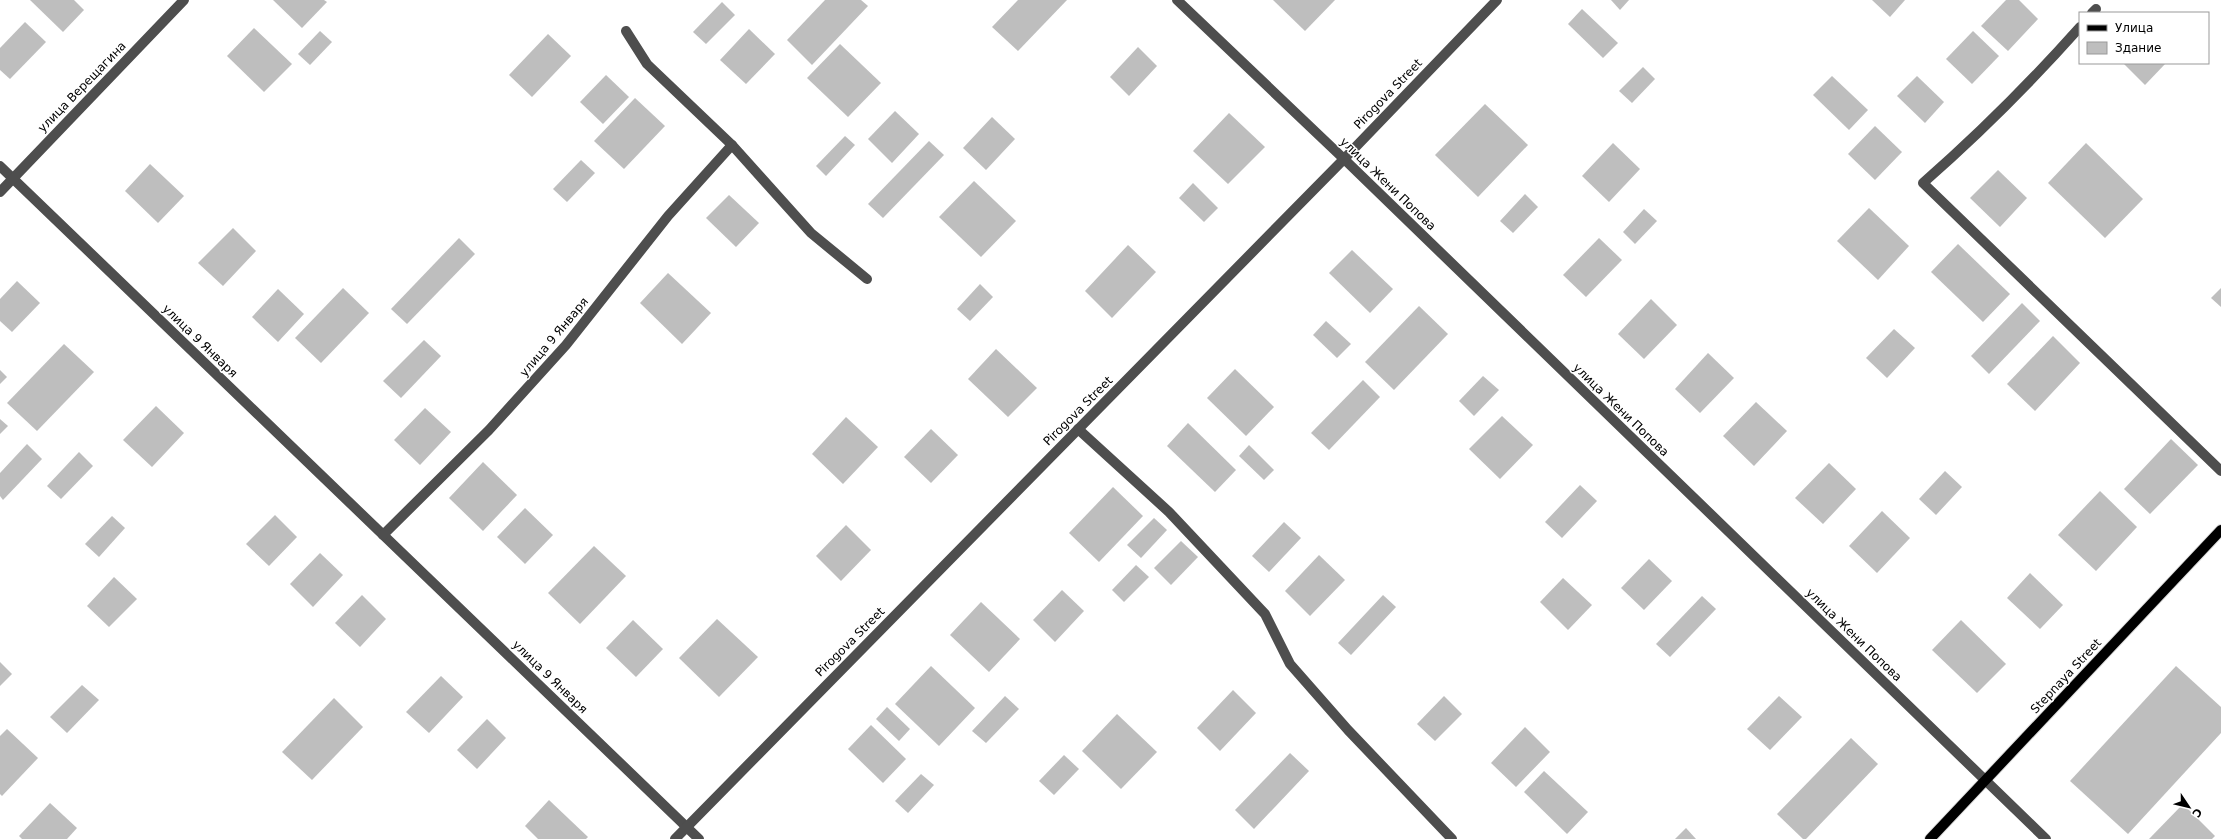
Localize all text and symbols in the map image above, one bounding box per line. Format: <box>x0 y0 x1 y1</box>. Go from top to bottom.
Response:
legend <box>2079 12 2209 64</box>
text: Улица <box>2115 21 2153 35</box>
street label: улица Верещагина <box>35 39 129 135</box>
text: Здание <box>2115 41 2161 55</box>
street label: Pirogova Street <box>1351 56 1425 132</box>
street label: улица Жени Попова <box>1337 135 1439 233</box>
street label: улица 9 Января <box>517 295 591 379</box>
street label: улица 9 Января <box>160 302 240 380</box>
street label: улица Жени Попова <box>1570 361 1672 459</box>
street label: Pirogova Street <box>1041 373 1116 448</box>
street label: улица Жени Попова <box>1803 586 1905 684</box>
street label: Pirogova Street <box>813 604 888 679</box>
street label: Stepnaya Street <box>2028 636 2104 716</box>
street label: улица 9 Января <box>510 638 590 716</box>
north arrow <box>2169 787 2209 827</box>
text: С <box>2189 805 2204 819</box>

